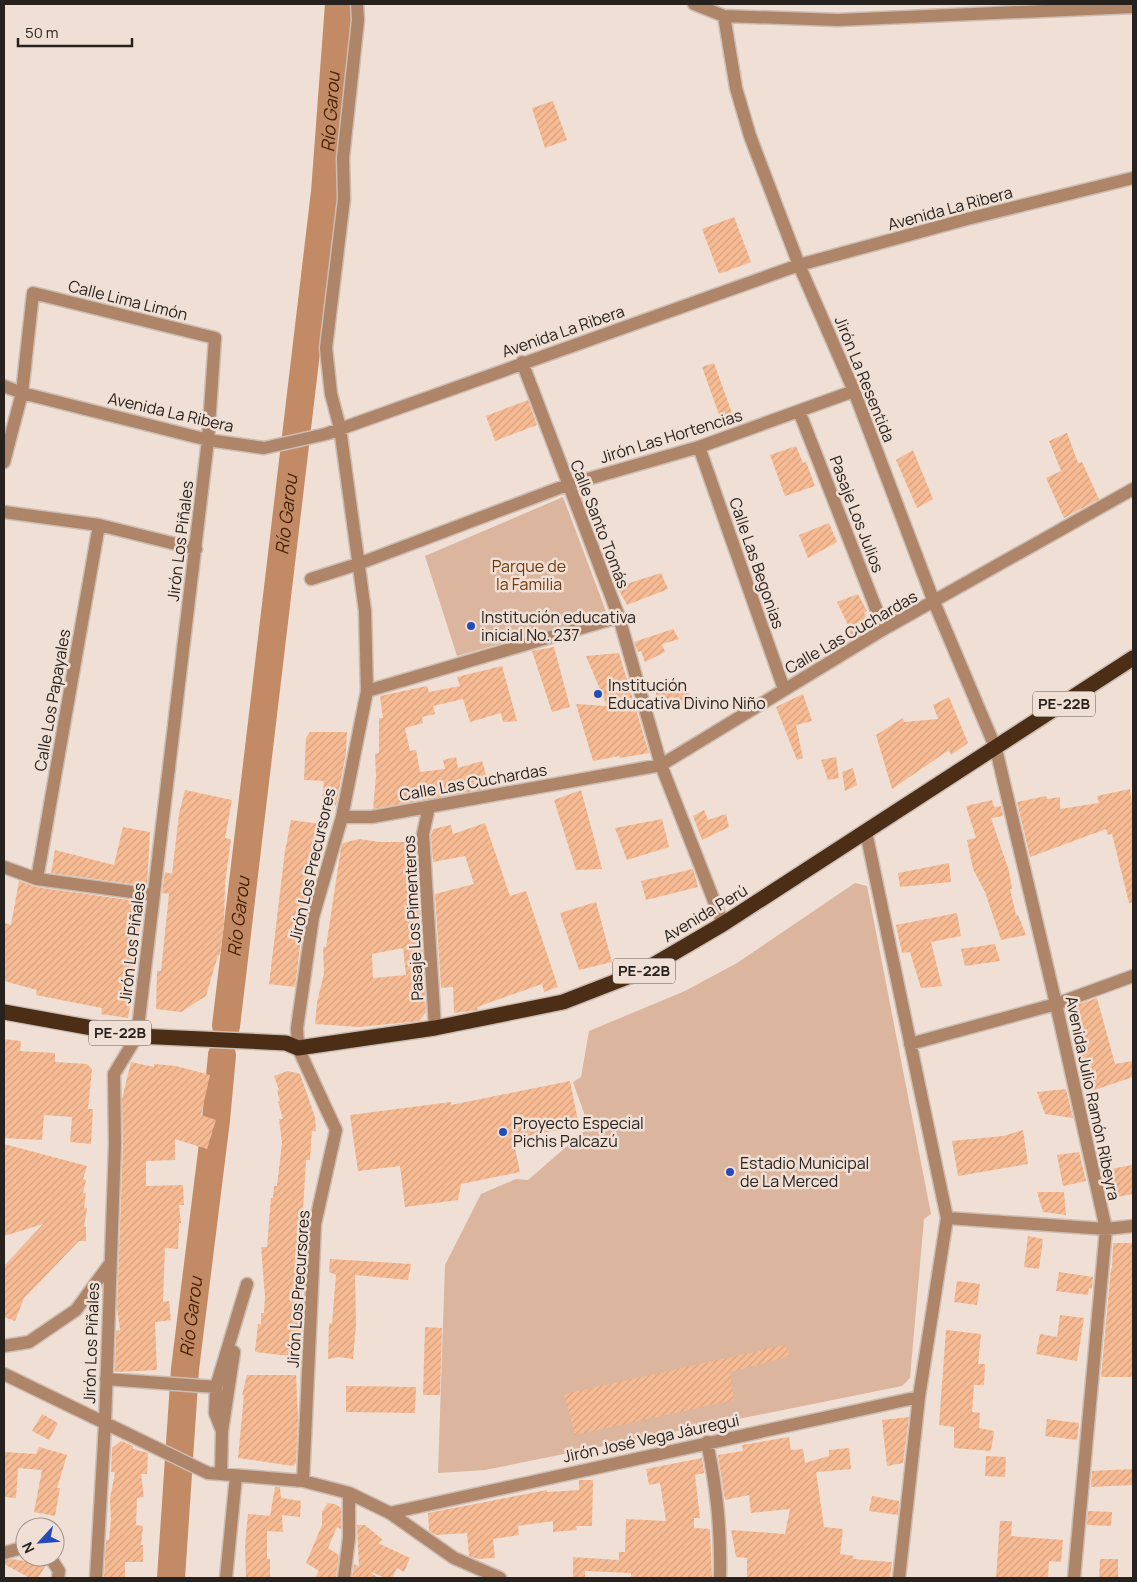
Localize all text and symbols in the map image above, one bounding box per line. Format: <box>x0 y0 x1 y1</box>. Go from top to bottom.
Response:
scale bar <box>18 15 131 47</box>
text: 50 m <box>25 22 59 43</box>
water label: Río Garou <box>315 70 345 153</box>
street label: Avenida La Ribera <box>885 181 1015 235</box>
street label: Calle Lima Limón <box>66 275 190 325</box>
street label: Avenida La Ribera <box>499 300 627 362</box>
street label: Jirón La Resentida <box>830 313 900 445</box>
street label: Avenida La Ribera <box>106 387 236 437</box>
street label: Jirón Las Hortencias <box>597 404 745 468</box>
street label: Pasaje Los Julios <box>825 452 889 576</box>
street label: Calle Santo Tomás <box>565 457 635 591</box>
water label: Río Garou <box>269 472 303 556</box>
street label: Jirón Los Piñales <box>162 479 198 603</box>
street label: Calle Las Begonias <box>724 494 790 632</box>
park label: Parque de la Familia <box>492 555 566 595</box>
street label: Calle Las Cuchardas <box>781 585 921 679</box>
place label: Institución educativa inicial No. 237 <box>481 606 636 646</box>
marker: Institución educativa inicial No. 237 <box>465 620 477 632</box>
street label: Calle Los Papayales <box>29 627 75 773</box>
place label: Institución Educativa Divino Niño <box>608 674 766 714</box>
marker: Institución Educativa Divino Niño <box>592 688 604 700</box>
road number: PE-22B <box>1033 692 1095 716</box>
street label: Calle Las Cuchardas <box>397 758 549 806</box>
street label: Jirón Los Precursores <box>284 786 340 944</box>
street label: Pasaje Los Pimenteros <box>398 835 428 1001</box>
water label: Río Garou <box>221 874 255 958</box>
street label: Avenida Perú <box>658 879 752 947</box>
street label: Jirón Los Piñales <box>114 881 150 1005</box>
road number: PE-22B <box>613 958 675 984</box>
street label: Avenida Julio Ramón Ribeyra <box>1061 994 1125 1202</box>
road number: PE-22B <box>89 1020 151 1046</box>
place label: Proyecto Especial Pichis Palcazú <box>513 1112 644 1152</box>
marker: Proyecto Especial Pichis Palcazú <box>497 1126 509 1138</box>
place label: Estadio Municipal de La Merced <box>740 1152 869 1192</box>
marker: Estadio Municipal de La Merced <box>724 1166 736 1178</box>
street label: Jirón Los Precursores <box>282 1210 314 1368</box>
water label: Río Garou <box>174 1274 208 1358</box>
street label: Jirón Los Piñales <box>78 1282 104 1404</box>
street label: Jirón José Vega Jáuregui <box>561 1409 741 1467</box>
north arrow <box>15 1517 65 1567</box>
text: N <box>17 1539 39 1557</box>

